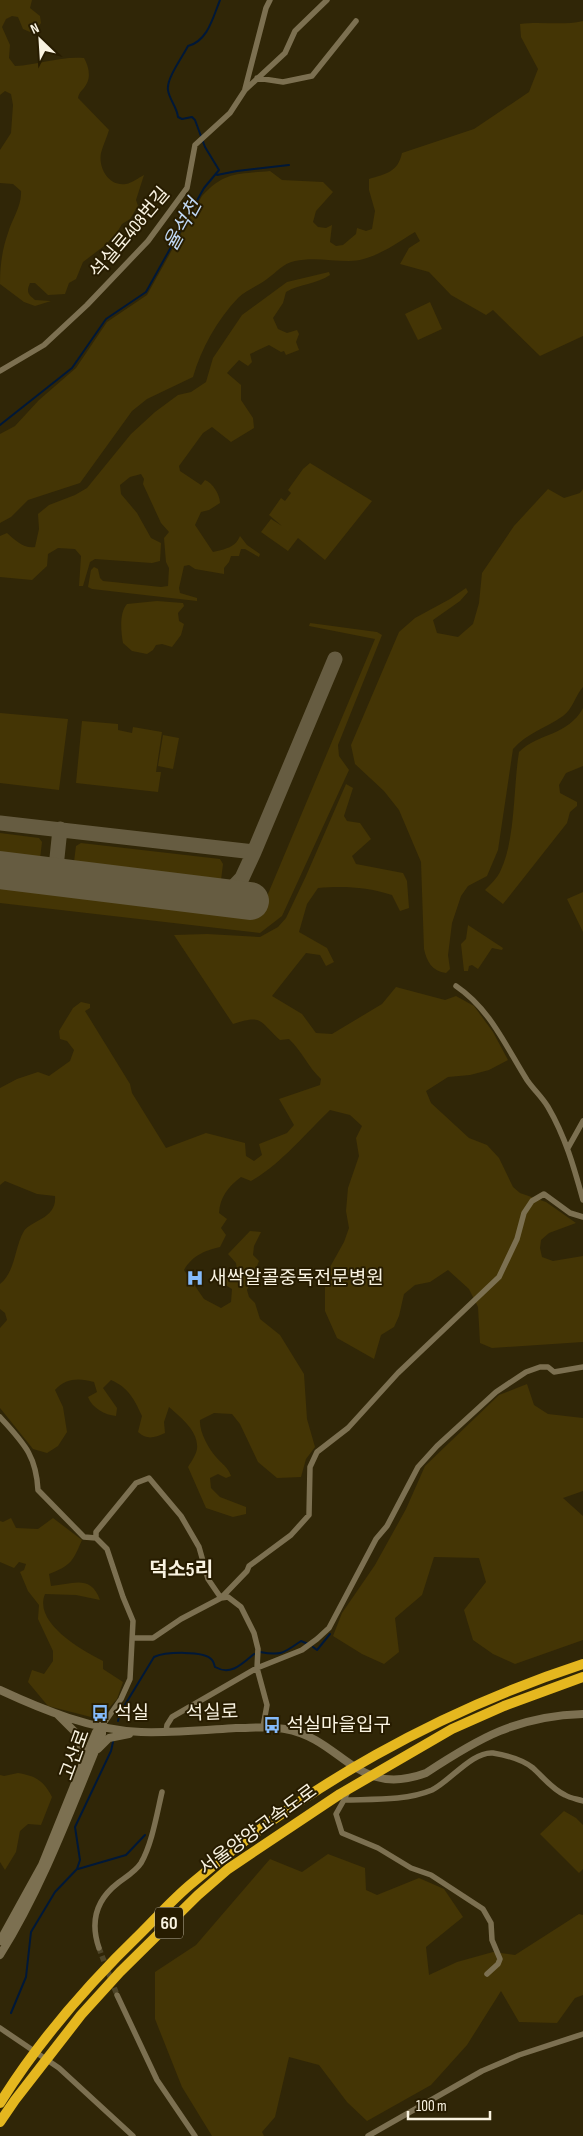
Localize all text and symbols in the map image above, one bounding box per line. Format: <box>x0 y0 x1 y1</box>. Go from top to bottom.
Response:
north arrow <box>15 15 65 65</box>
text: N <box>28 19 42 38</box>
street label: 석실로408번길 <box>85 183 175 283</box>
water label: 율석천 <box>159 193 208 255</box>
place label: 새싹알콜중독전문병원 <box>209 1267 384 1290</box>
hospital icon: 새싹알콜중독전문병원 <box>185 1268 205 1288</box>
district label: 덕소5리 <box>149 1558 213 1582</box>
street label: 석실로 <box>185 1701 239 1725</box>
place label: 석실 <box>114 1702 149 1725</box>
bus stop icon: 석실 <box>90 1703 110 1723</box>
place label: 석실마을입구 <box>286 1714 391 1737</box>
bus stop icon: 석실마을입구 <box>262 1715 282 1735</box>
street label: 고산로 <box>55 1726 95 1784</box>
street label: 서울양양고속도로 <box>195 1780 321 1880</box>
road number: 60 <box>155 1908 183 1939</box>
scale bar <box>408 2088 490 2120</box>
text: 100 m <box>416 2097 447 2116</box>

